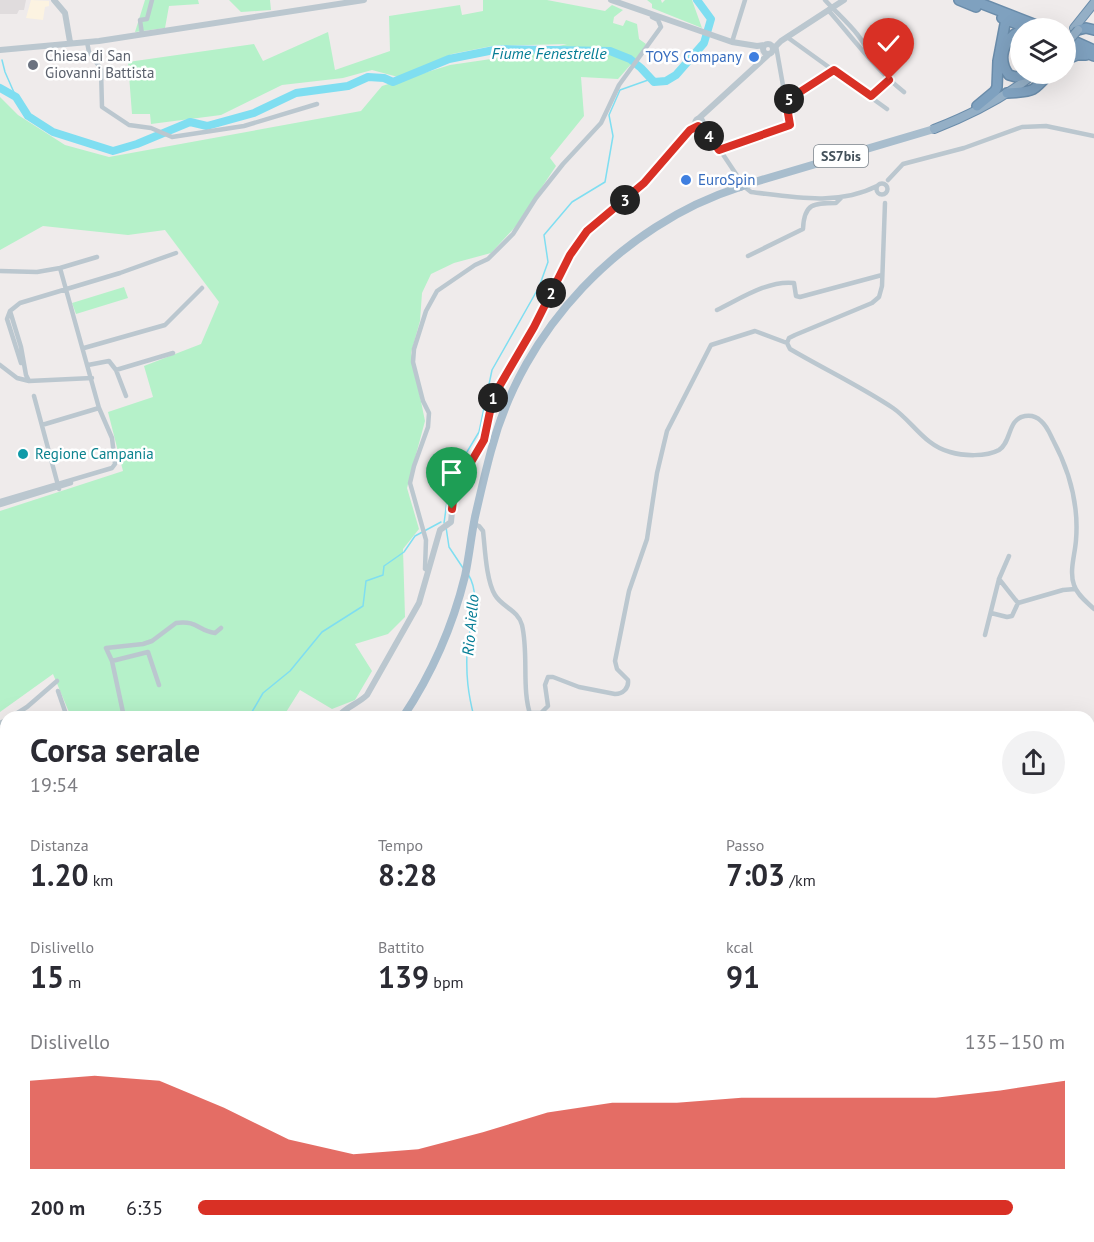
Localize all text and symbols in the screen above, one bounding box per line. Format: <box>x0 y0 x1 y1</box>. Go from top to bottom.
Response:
pin <box>863 18 914 80</box>
map controls <box>1010 18 1076 84</box>
button: layers <box>1010 18 1076 84</box>
icon: check <box>872 27 905 60</box>
water label: Fiume Fenestrelle <box>491 43 607 63</box>
place label: Chiesa di San Giovanni Battista <box>45 46 154 82</box>
place label: TOYS Company <box>645 47 742 66</box>
marker: TOYS Company <box>747 50 761 64</box>
marker: Chiesa di San Giovanni Battista <box>26 58 40 72</box>
pin: 5 <box>774 84 804 114</box>
text: 5 <box>784 89 794 109</box>
pin: 4 <box>694 121 724 151</box>
text: 4 <box>704 126 714 146</box>
road number: SS7bis <box>814 145 868 167</box>
place label: EuroSpin <box>698 170 756 189</box>
marker: EuroSpin <box>679 173 693 187</box>
pin: 3 <box>610 185 640 215</box>
text: 3 <box>620 190 630 210</box>
pin: 2 <box>536 278 566 308</box>
text: 2 <box>546 283 556 303</box>
pin: 1 <box>478 383 508 413</box>
text: 1 <box>488 388 498 408</box>
place label: Regione Campania <box>35 444 154 463</box>
marker: Regione Campania <box>16 447 30 461</box>
pin <box>426 447 477 509</box>
icon: arrive <box>435 456 468 489</box>
water label: Rio Aiello <box>457 593 483 657</box>
text: Corsa serale <box>30 728 200 771</box>
button: share <box>1002 731 1065 794</box>
text: 19:54 <box>30 772 78 798</box>
text: Distanza <box>30 835 89 855</box>
text: Tempo <box>378 835 423 855</box>
text: Passo <box>726 835 764 855</box>
text: 1.20 <box>30 855 88 894</box>
text: 8:28 <box>378 855 437 894</box>
text: 7:03 <box>726 855 785 894</box>
text: km <box>88 870 113 890</box>
text: /km <box>785 870 816 890</box>
text: Dislivello <box>30 937 94 957</box>
text: Battito <box>378 937 424 957</box>
text: kcal <box>726 937 753 957</box>
text: 15 <box>30 957 64 996</box>
text: 139 <box>378 957 429 996</box>
text: 91 <box>726 957 760 996</box>
text: m <box>64 972 81 992</box>
text: bpm <box>429 972 464 992</box>
text: Dislivello <box>30 1029 110 1055</box>
text: 135–150 m <box>965 1029 1065 1055</box>
text: 200 m <box>30 1195 85 1221</box>
text: 6:35 <box>126 1195 163 1221</box>

